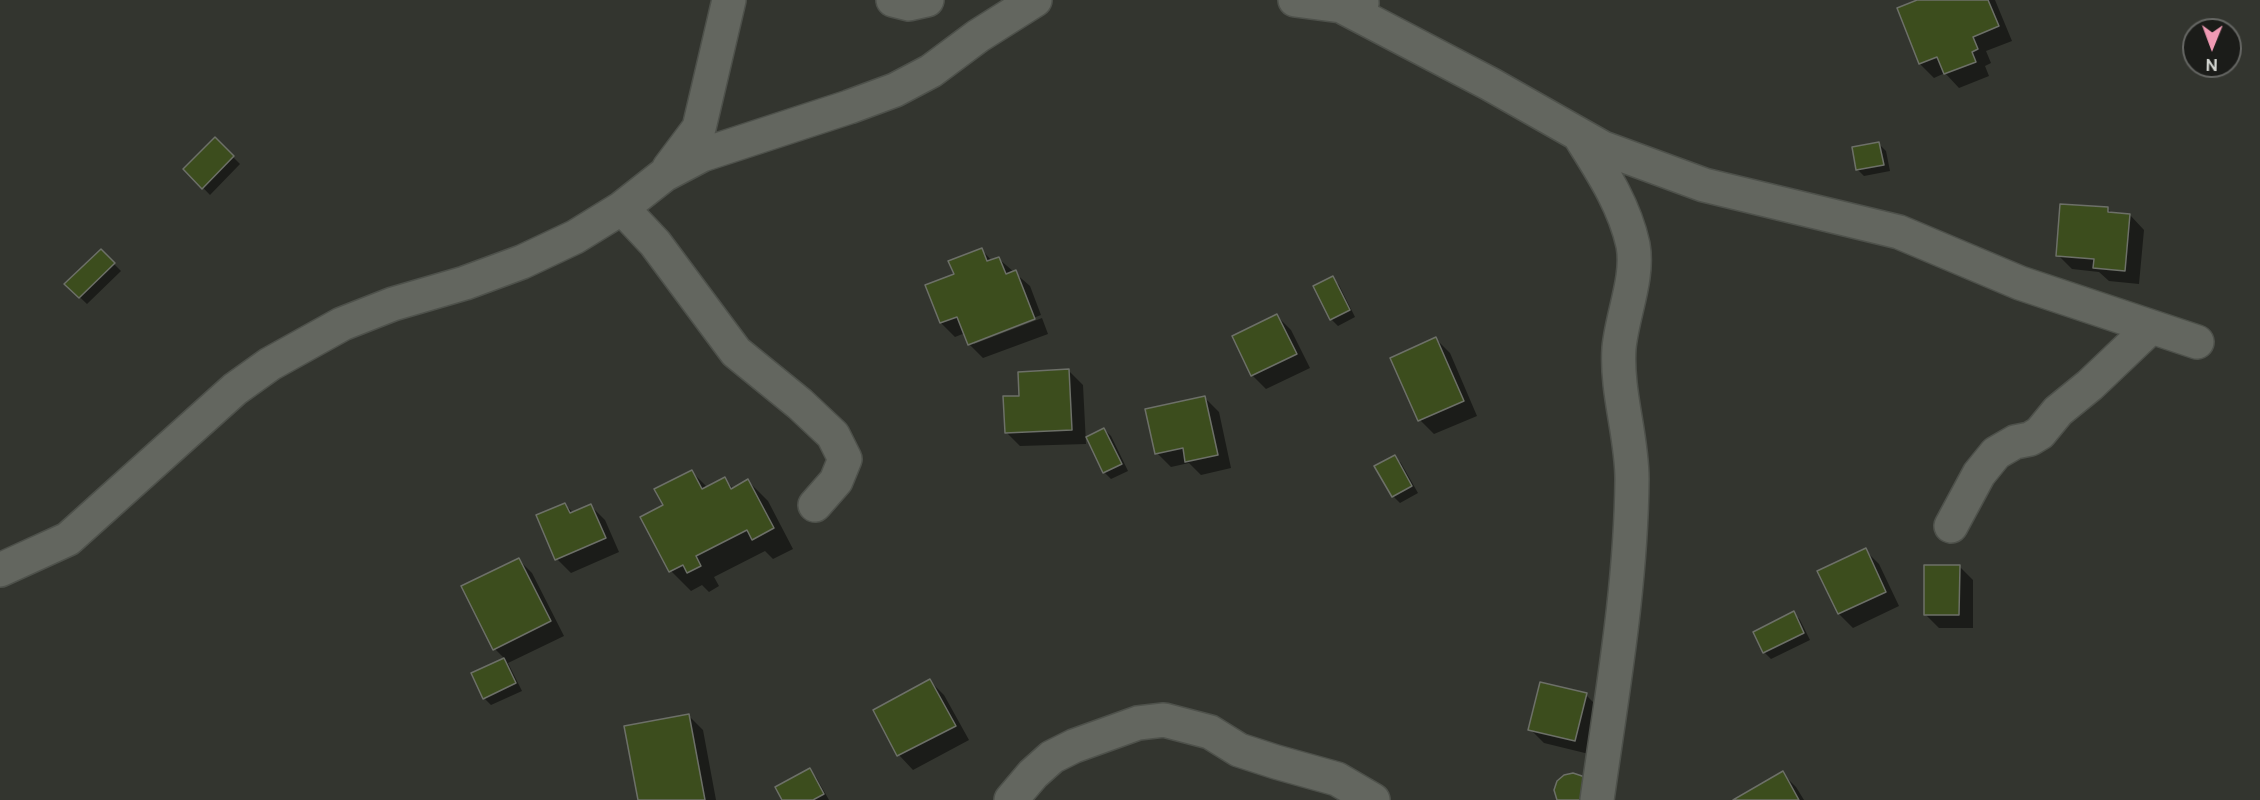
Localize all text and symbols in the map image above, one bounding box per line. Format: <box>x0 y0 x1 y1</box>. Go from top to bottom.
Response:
north arrow <box>2182 18 2242 78</box>
text: N <box>2205 55 2218 74</box>

